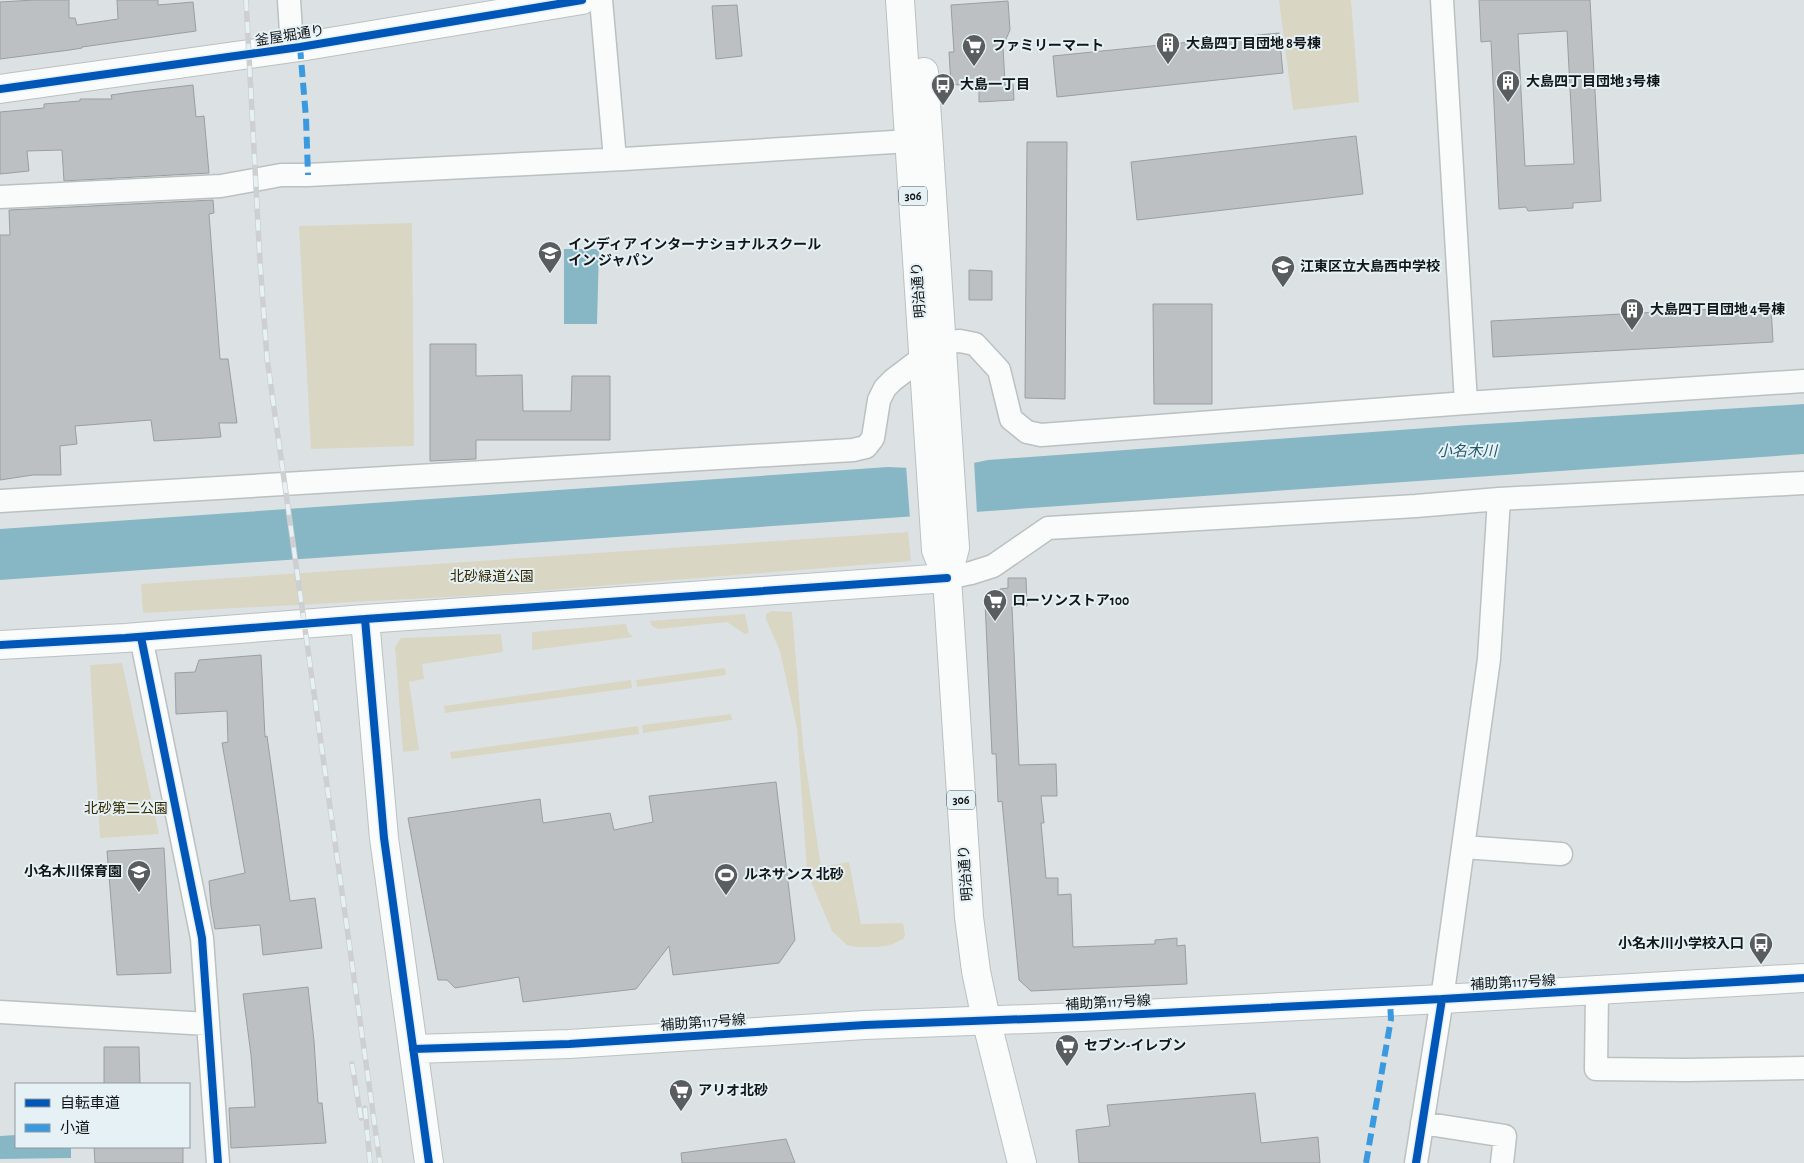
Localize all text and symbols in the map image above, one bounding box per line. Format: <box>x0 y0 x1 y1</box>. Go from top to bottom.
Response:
street label: 釜屋堀通り <box>254 23 326 48</box>
building icon: 大島四丁目団地 8号棟 <box>1155 31 1181 65</box>
supermarket icon: ファミリーマート <box>961 33 987 67</box>
place label: 大島四丁目団地 8号棟 <box>1186 35 1321 51</box>
place label: ファミリーマート <box>992 39 1104 53</box>
building icon: 大島四丁目団地 3号棟 <box>1495 69 1521 103</box>
bus stop icon: 大島一丁目 <box>930 72 956 106</box>
place label: 大島四丁目団地 3号棟 <box>1526 73 1660 89</box>
place label: 大島一丁目 <box>960 77 1030 92</box>
road number: 306 <box>899 187 927 206</box>
place label: インディア インターナショナルスクール イン ジャパン <box>568 236 821 268</box>
school or university icon: インディア インターナショナルスクール イン ジャパン <box>537 240 563 274</box>
school or university icon: 江東区立大島西中学校 <box>1270 254 1296 288</box>
place label: 江東区立大島西中学校 <box>1300 259 1440 274</box>
street label: 明治通り <box>909 262 928 318</box>
building icon: 大島四丁目団地 4号棟 <box>1619 297 1645 331</box>
place label: 大島四丁目団地 4号棟 <box>1650 301 1785 317</box>
water label: 小名木川 <box>1437 443 1499 459</box>
park label: 北砂緑道公園 <box>450 568 534 584</box>
supermarket icon: ローソンストア100 <box>982 588 1008 622</box>
place label: ローソンストア100 <box>1012 594 1129 608</box>
road number: 306 <box>947 790 975 810</box>
park label: 北砂第二公園 <box>84 800 168 816</box>
street label: 明治通り <box>956 845 975 901</box>
school or university icon: 小名木川保育園 <box>126 859 152 893</box>
sports icon: ルネサンス 北砂 <box>713 862 739 896</box>
place label: 小名木川保育園 <box>24 864 122 879</box>
place label: ルネサンス 北砂 <box>744 867 844 882</box>
bus stop icon: 小名木川小学校入口 <box>1748 931 1774 965</box>
place label: 小名木川小学校入口 <box>1618 936 1744 951</box>
street label: 補助第117号線 <box>1470 972 1556 992</box>
street label: 補助第117号線 <box>1065 992 1151 1012</box>
street label: 補助第117号線 <box>660 1011 746 1033</box>
supermarket icon: セブン-イレブン <box>1054 1033 1080 1067</box>
place label: セブン-イレブン <box>1084 1037 1186 1053</box>
supermarket icon: アリオ北砂 <box>668 1078 694 1112</box>
legend <box>15 1083 190 1148</box>
place label: アリオ北砂 <box>698 1083 768 1098</box>
text: 自転車道 <box>60 1095 120 1111</box>
text: 小道 <box>60 1120 90 1136</box>

